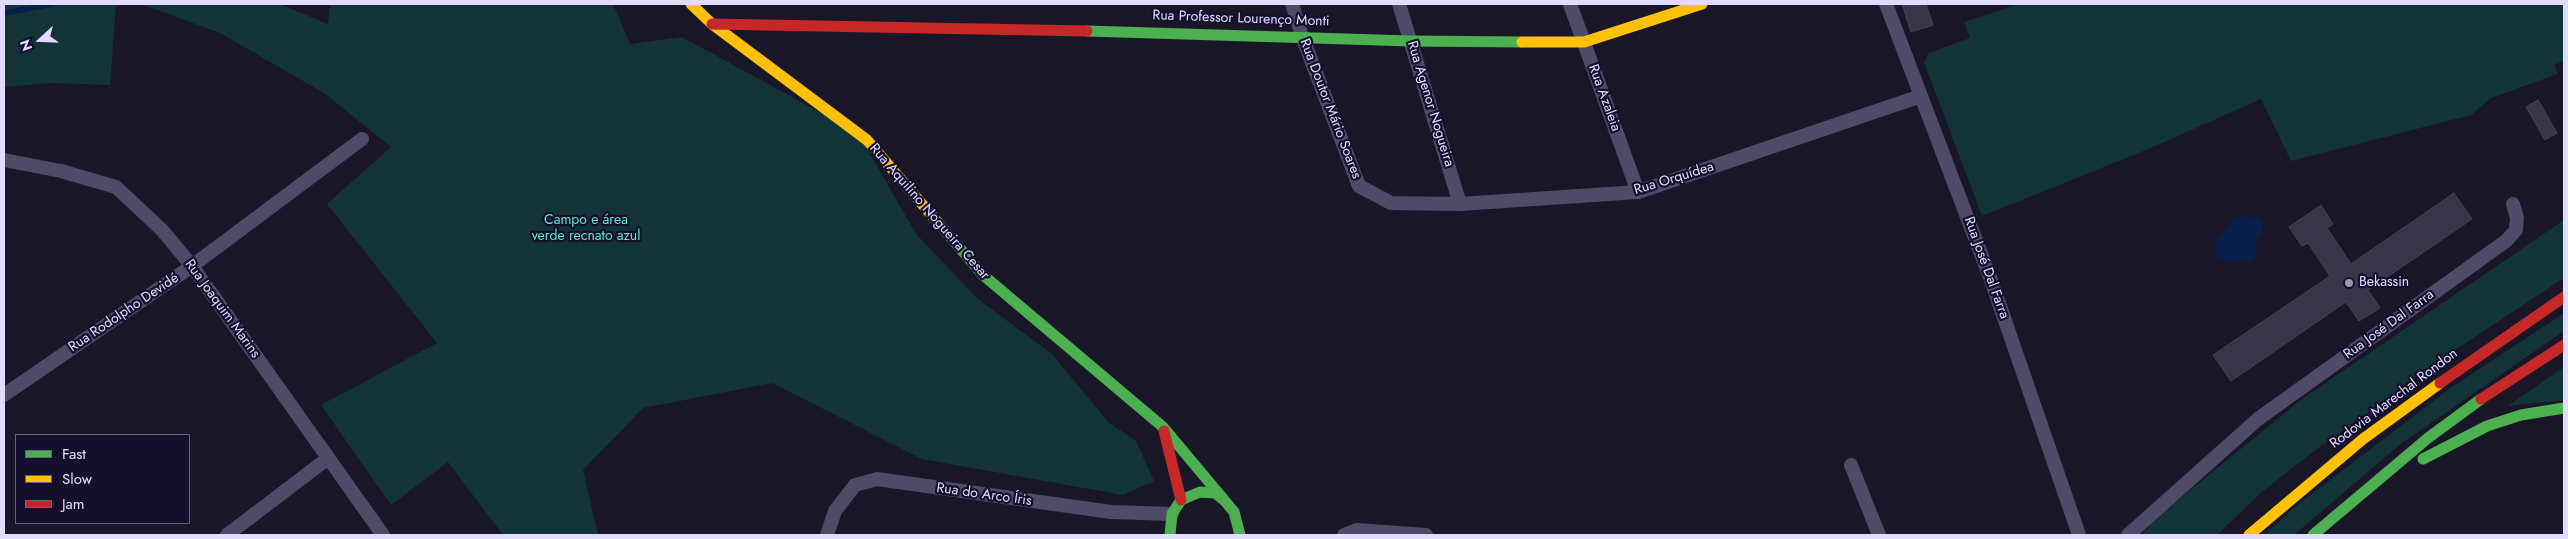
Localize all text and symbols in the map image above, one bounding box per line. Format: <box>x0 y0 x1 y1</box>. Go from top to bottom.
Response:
street label: Rua Professor Lourenço Monti <box>1152 8 1330 30</box>
north arrow <box>15 15 65 65</box>
text: N <box>15 36 37 54</box>
street label: Rua Doutor Mário Soares <box>1296 37 1364 181</box>
street label: Rua Agenor Nogueira <box>1403 39 1457 169</box>
street label: Rua Azaleia <box>1584 62 1624 134</box>
street label: Rua Aquilino Nogueira Cesar <box>865 141 993 283</box>
street label: Rua Orquídea <box>1632 159 1716 199</box>
park label: Campo e área verde recnato azul <box>532 213 640 246</box>
street label: Rua José Dal Farra <box>1960 215 2012 321</box>
street label: Rua Joaquim Marins <box>181 257 263 361</box>
street label: Rua Rodolpho Devidé <box>66 270 182 356</box>
place label: Bekassin <box>2359 275 2409 291</box>
marker: Bekassin <box>2343 277 2355 289</box>
street label: Rua José Dal Farra <box>2341 287 2437 363</box>
street label: Rodovia Marechal Rondon <box>2327 345 2461 453</box>
legend <box>15 434 190 524</box>
text: Fast <box>62 443 86 465</box>
text: Slow <box>62 468 92 490</box>
street label: Rua do Arco Íris <box>935 480 1033 510</box>
text: Jam <box>62 493 85 515</box>

